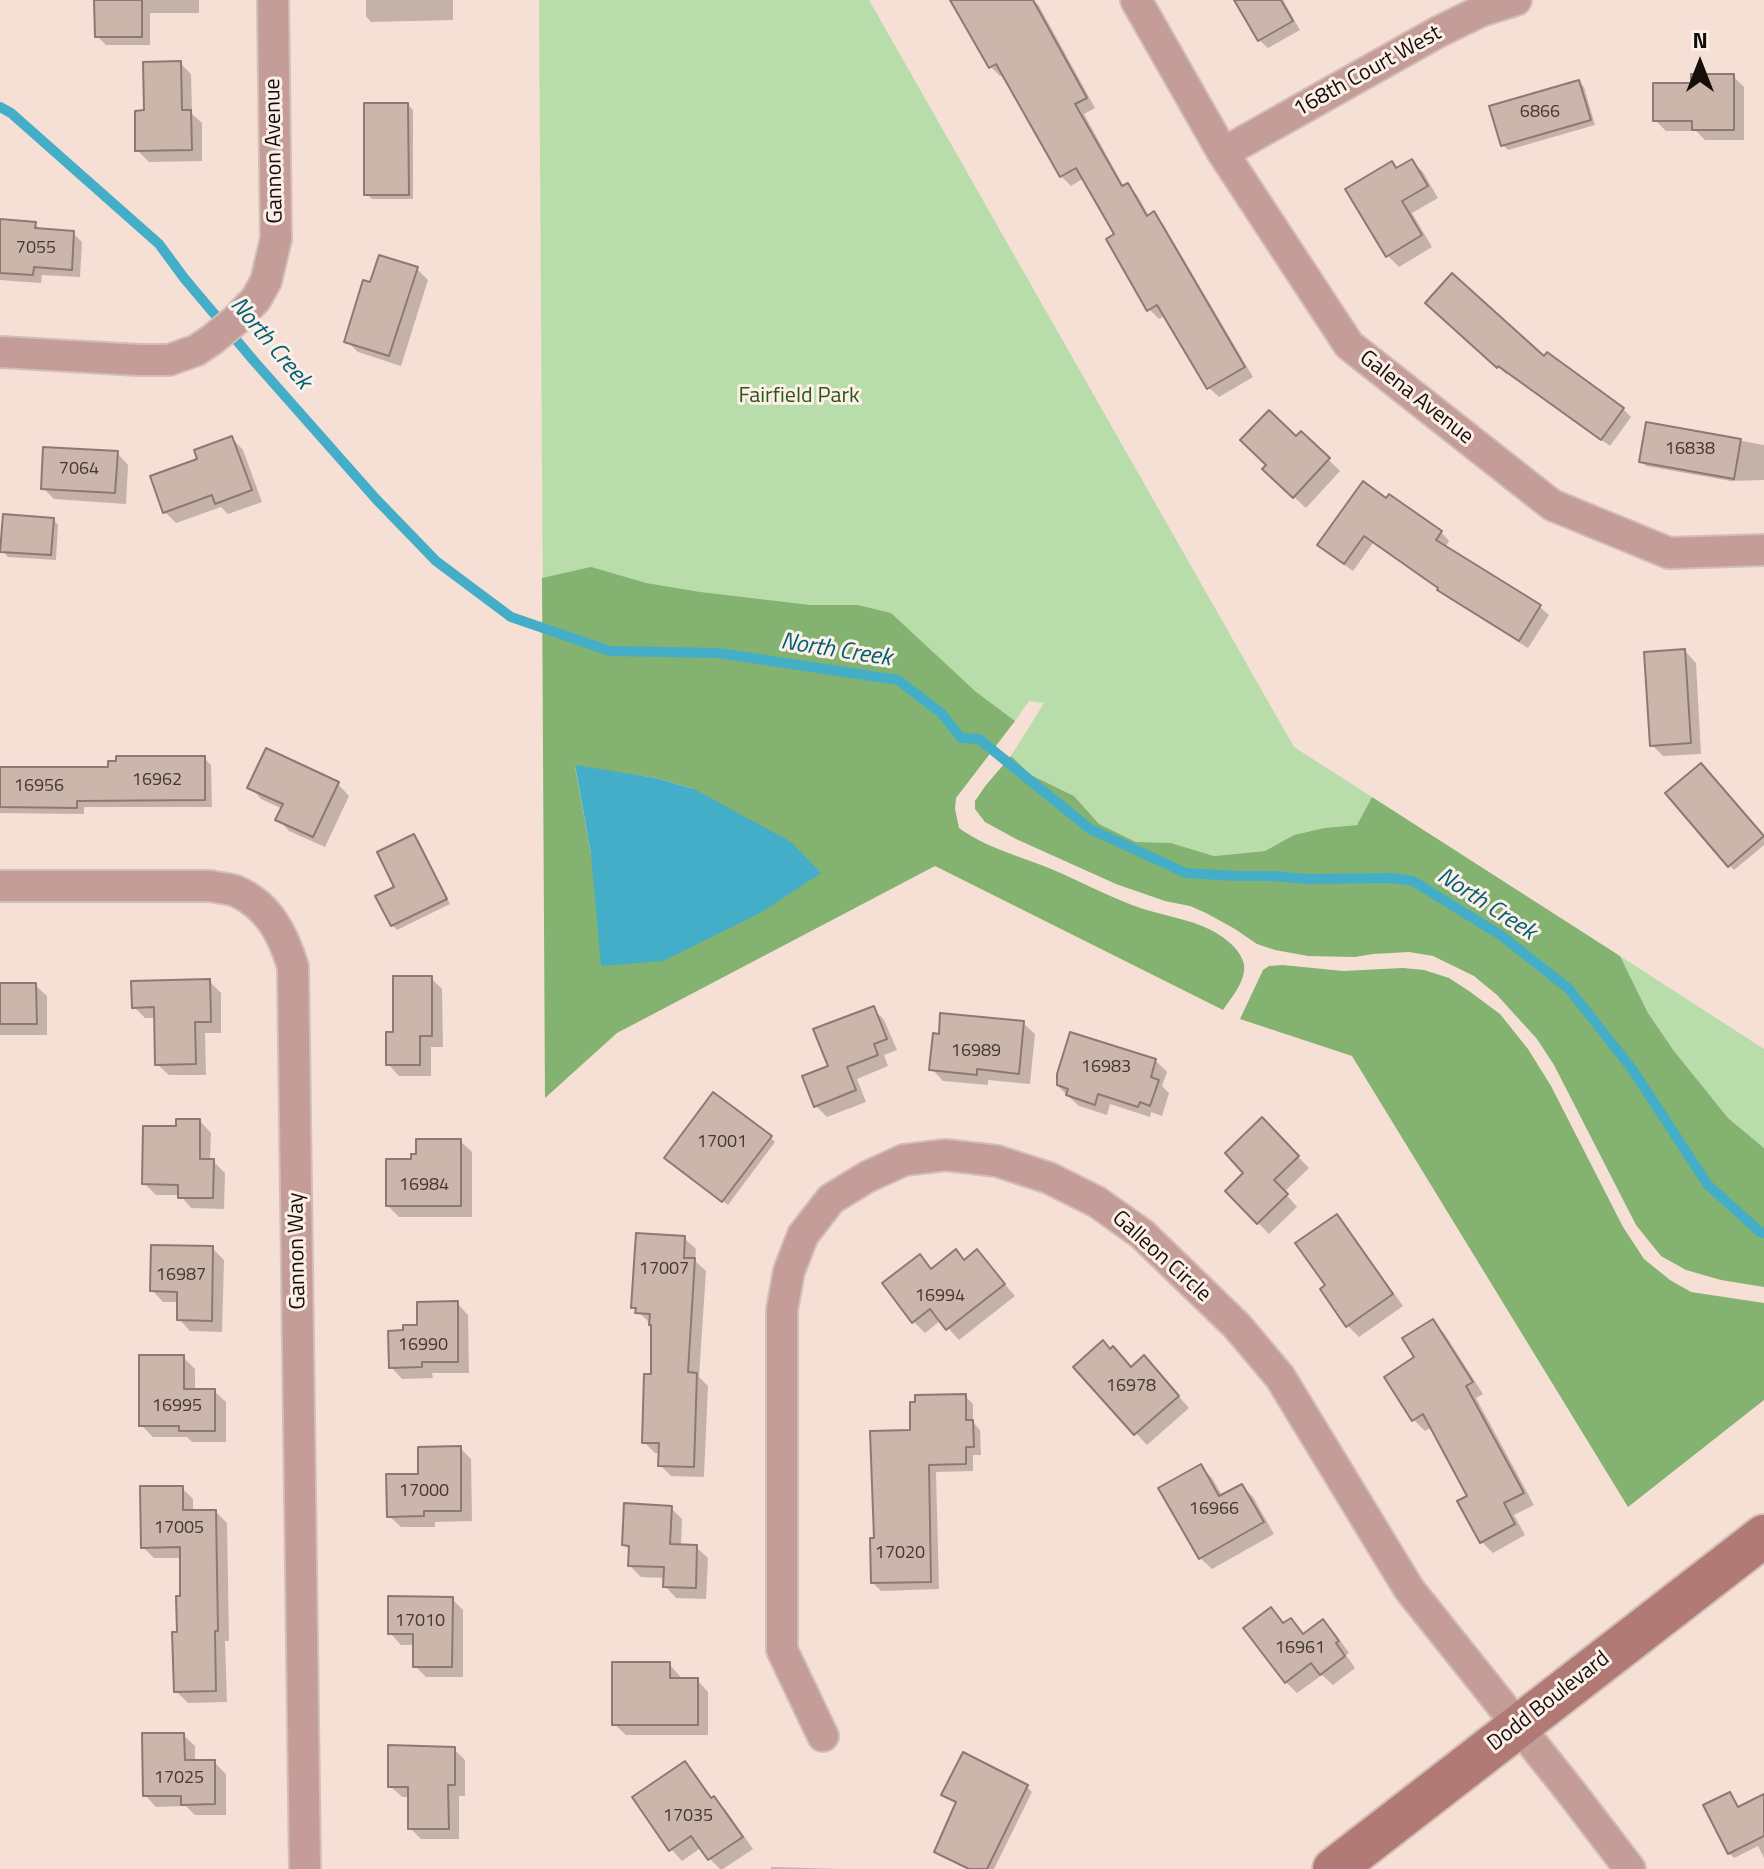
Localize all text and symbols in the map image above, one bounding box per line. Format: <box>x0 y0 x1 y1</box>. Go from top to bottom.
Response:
street label: 168th Court West <box>1290 21 1446 123</box>
text: N <box>1692 23 1708 57</box>
north arrow <box>1660 24 1740 104</box>
street label: Gannon Avenue <box>261 78 289 224</box>
house number: 6866 <box>1520 102 1560 124</box>
house number: 7055 <box>16 238 56 260</box>
water label: North Creek <box>223 292 317 396</box>
street label: Galena Avenue <box>1354 345 1478 451</box>
park label: Fairfield Park <box>738 384 860 410</box>
house number: 16838 <box>1665 439 1715 461</box>
house number: 7064 <box>59 459 99 481</box>
water label: North Creek <box>779 628 893 674</box>
house number: 16962 <box>132 770 182 792</box>
house number: 16956 <box>14 776 64 798</box>
water label: North Creek <box>1431 863 1541 947</box>
house number: 16989 <box>951 1041 1001 1063</box>
house number: 16983 <box>1081 1057 1131 1079</box>
house number: 17001 <box>697 1132 747 1154</box>
house number: 16984 <box>399 1175 449 1197</box>
street label: Gannon Way <box>284 1192 312 1310</box>
street label: Galleon Circle <box>1106 1206 1216 1308</box>
house number: 17007 <box>639 1259 689 1281</box>
house number: 16987 <box>156 1265 206 1287</box>
house number: 16994 <box>915 1286 965 1308</box>
house number: 16990 <box>398 1335 448 1357</box>
house number: 16978 <box>1106 1376 1156 1398</box>
house number: 16995 <box>152 1396 202 1418</box>
house number: 17000 <box>399 1481 449 1503</box>
house number: 16966 <box>1189 1499 1239 1521</box>
house number: 17005 <box>154 1518 204 1540</box>
house number: 17020 <box>875 1543 925 1565</box>
house number: 17010 <box>395 1611 445 1633</box>
house number: 16961 <box>1275 1638 1325 1660</box>
street label: Dodd Boulevard <box>1483 1646 1615 1758</box>
house number: 17025 <box>154 1768 204 1790</box>
house number: 17035 <box>663 1806 713 1828</box>

